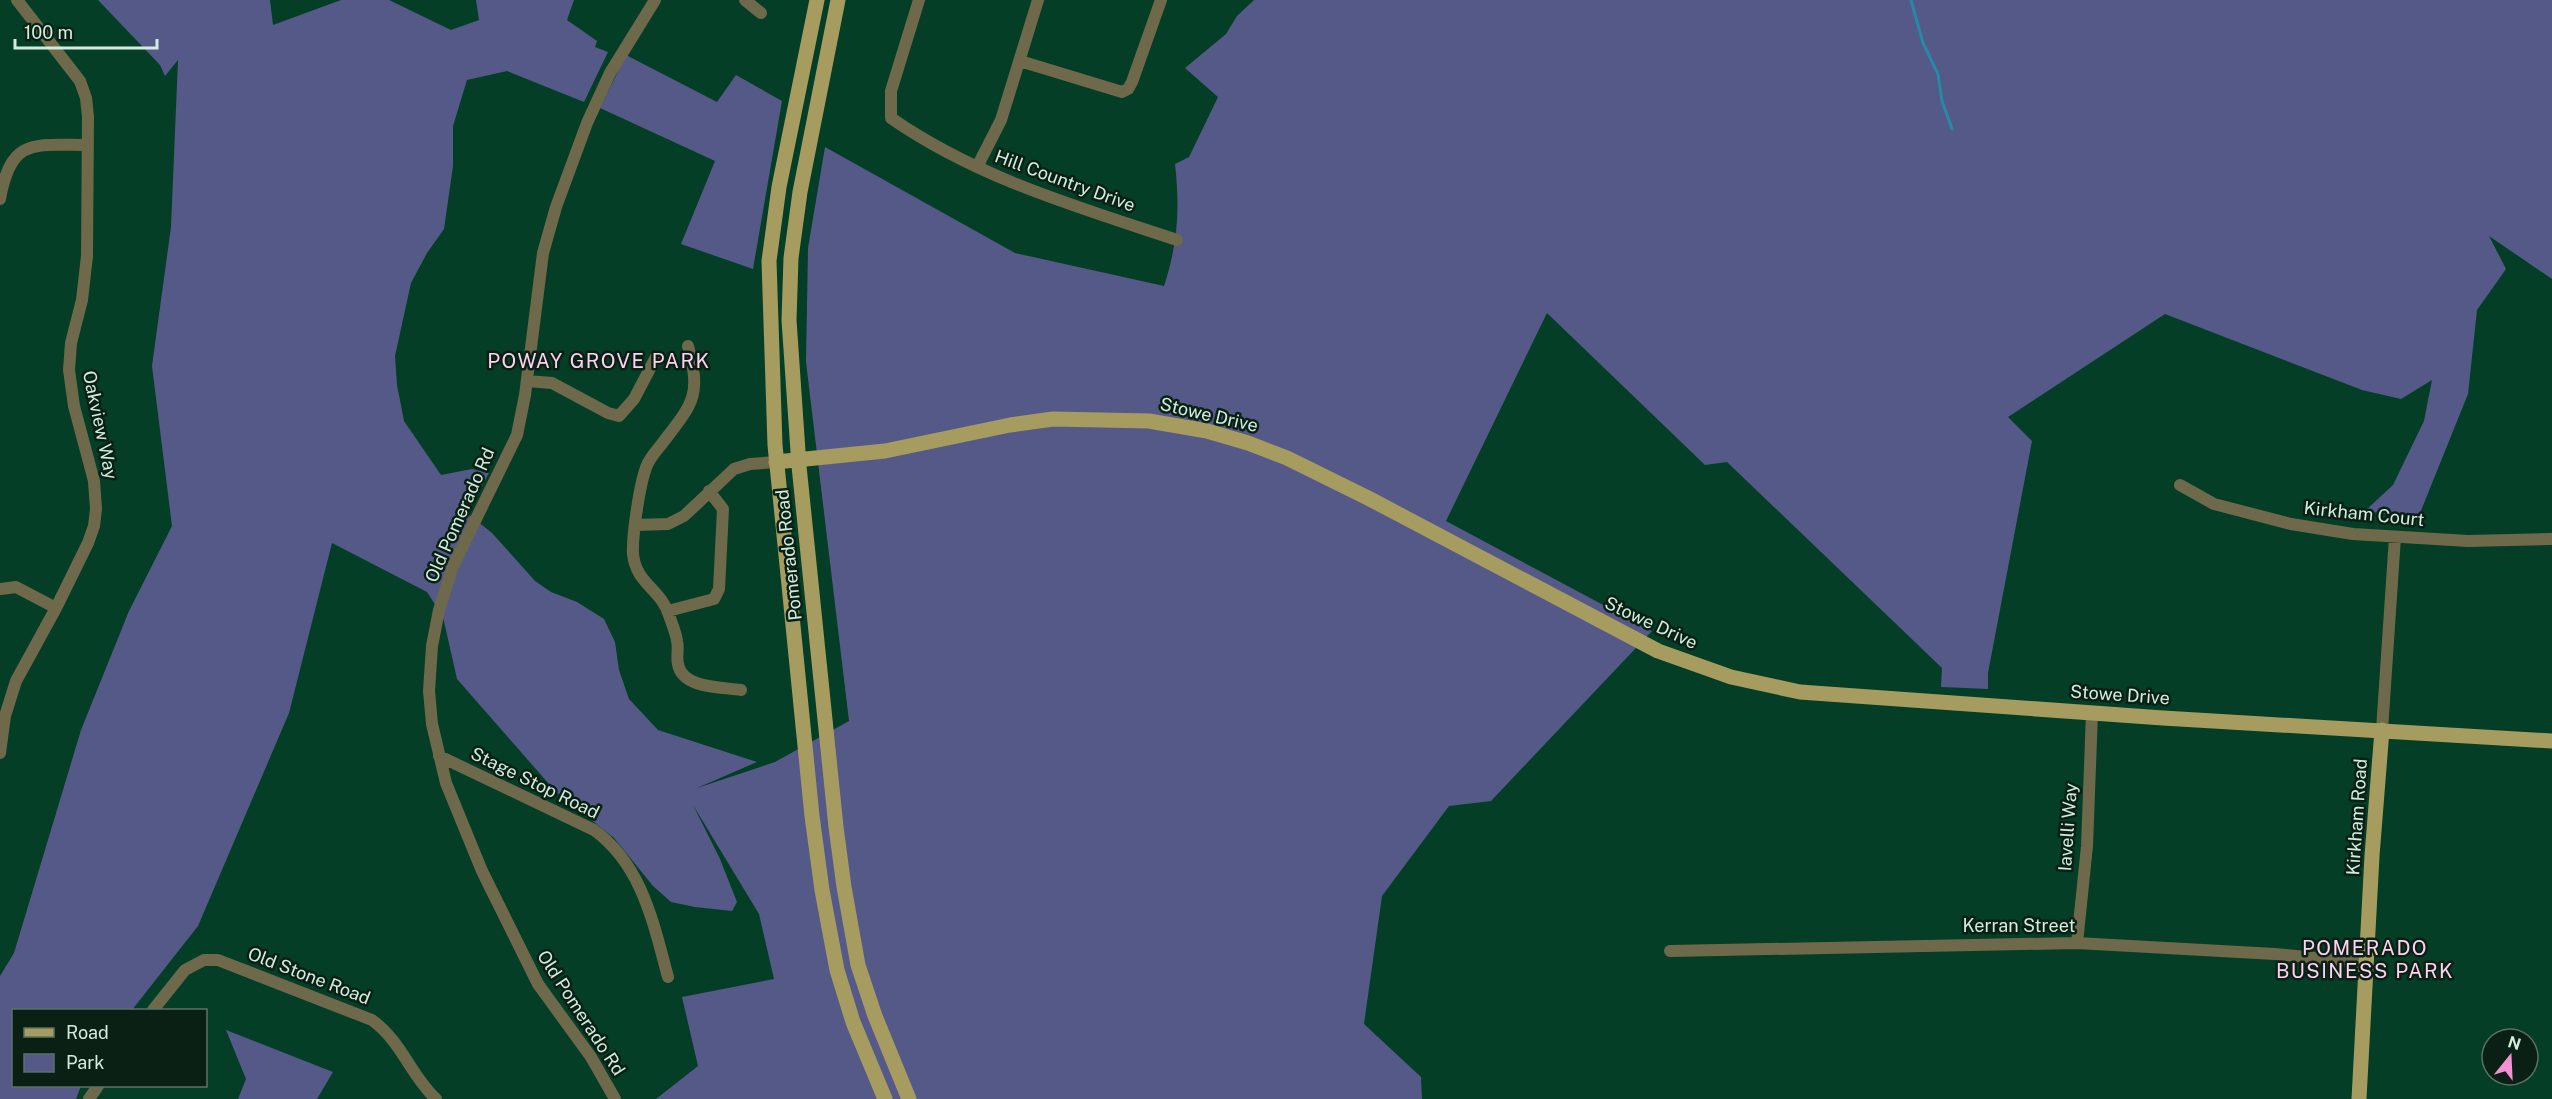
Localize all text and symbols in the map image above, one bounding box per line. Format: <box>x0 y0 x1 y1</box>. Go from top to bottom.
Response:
scale bar <box>15 12 158 50</box>
text: 100 m <box>24 22 73 43</box>
street label: Hill Country Drive <box>992 145 1138 216</box>
district label: POWAY GROVE PARK <box>487 349 711 373</box>
street label: Oakview Way <box>79 369 122 481</box>
street label: Stowe Drive <box>1158 393 1260 436</box>
street label: Old Pomerado Rd <box>420 444 499 585</box>
street label: Pomerado Road <box>771 488 806 622</box>
street label: Kirkham Court <box>2303 497 2425 530</box>
street label: Stowe Drive <box>1602 592 1701 653</box>
street label: Stowe Drive <box>2069 681 2171 708</box>
street label: Stage Stop Road <box>468 742 603 823</box>
street label: Kirkham Road <box>2342 758 2371 876</box>
street label: Iavelli Way <box>2054 782 2081 872</box>
street label: Kerran Street <box>1962 915 2076 936</box>
district label: POMERADO BUSINESS PARK <box>2276 936 2454 983</box>
street label: Old Stone Road <box>245 943 373 1009</box>
street label: Old Pomerado Rd <box>533 946 630 1079</box>
legend <box>12 1009 207 1087</box>
text: Road <box>66 1022 109 1043</box>
north arrow <box>2480 1027 2540 1087</box>
text: N <box>2506 1032 2523 1054</box>
text: Park <box>66 1052 104 1073</box>

